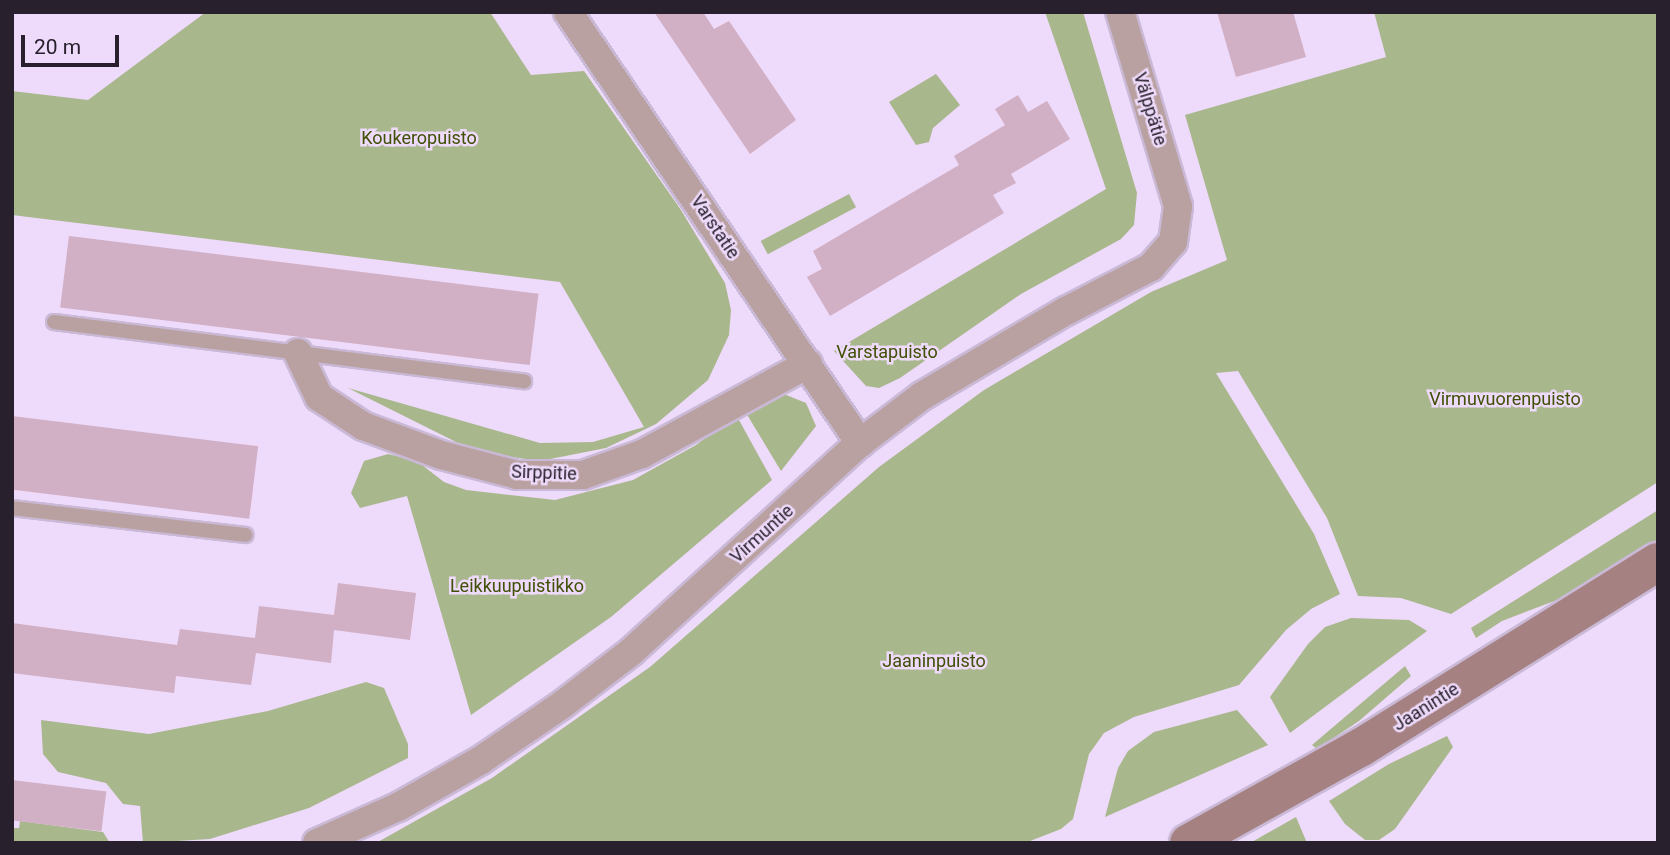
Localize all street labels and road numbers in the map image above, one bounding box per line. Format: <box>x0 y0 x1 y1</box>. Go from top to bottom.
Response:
street label: Välppätie <box>1129 70 1171 148</box>
street label: Varstatie <box>686 191 744 263</box>
street label: Sirppitie <box>511 461 577 485</box>
street label: Virmuntie <box>726 500 798 568</box>
street label: Jaanintie <box>1389 678 1463 736</box>

